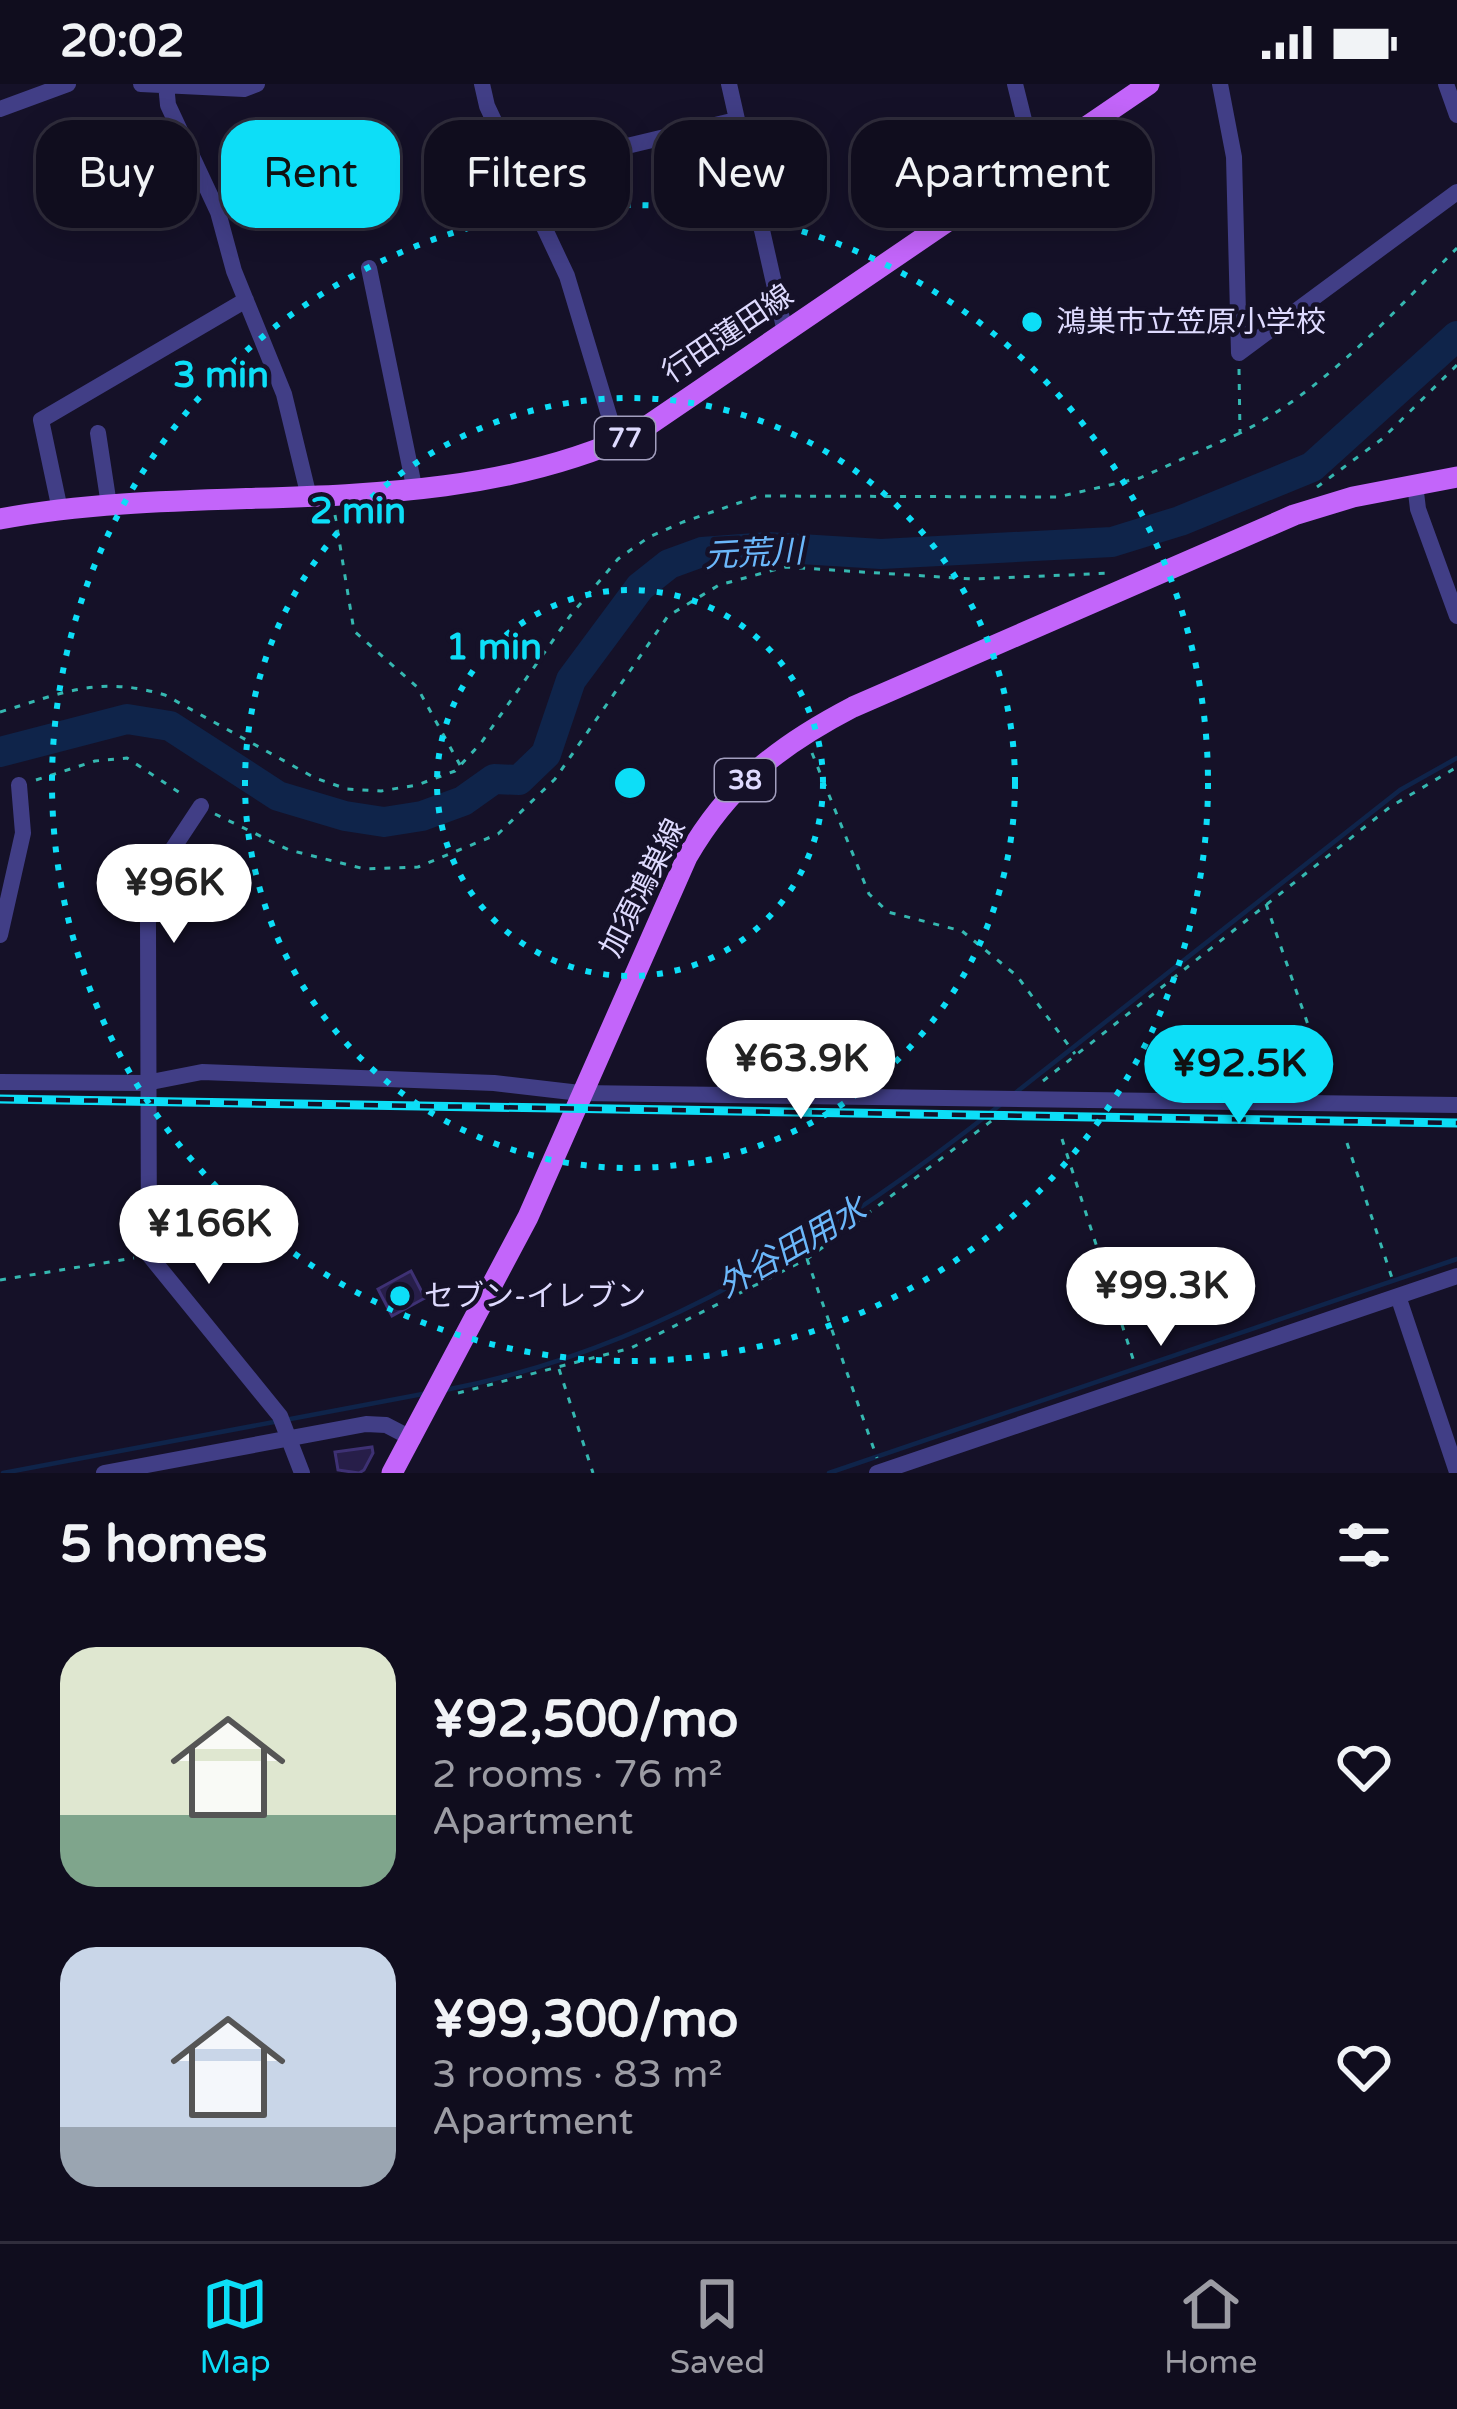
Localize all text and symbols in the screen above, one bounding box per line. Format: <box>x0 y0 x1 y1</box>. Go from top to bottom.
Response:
text: 20:02 <box>60 15 185 69</box>
chip: Buy <box>36 120 197 228</box>
chip: Rent <box>221 120 400 228</box>
chip: Filters <box>424 120 630 228</box>
chip: New <box>654 120 827 228</box>
chip: Apartment <box>851 120 1152 228</box>
street label: 行田蓮田線 <box>655 277 801 391</box>
place label: 鴻巣市立笠原小学校 <box>1056 304 1326 341</box>
marker: 鴻巣市立笠原小学校 <box>1019 309 1045 335</box>
text: 3 min <box>173 354 269 397</box>
road number: 77 <box>595 417 655 459</box>
text: 2 min <box>310 490 406 533</box>
water label: 元荒川 <box>704 532 807 576</box>
text: 1 min <box>446 626 542 669</box>
road number: 38 <box>715 759 775 801</box>
centre of rings <box>609 762 651 804</box>
street label: 加須鴻巣線 <box>592 813 694 963</box>
pin: ¥96K <box>103 844 245 946</box>
text: ¥96K <box>124 859 224 906</box>
pin: ¥63.9K <box>703 1020 899 1122</box>
pin: ¥92.5K <box>1141 1025 1337 1127</box>
text: ¥63.9K <box>733 1035 869 1082</box>
text: ¥92.5K <box>1171 1040 1307 1087</box>
pin: ¥166K <box>125 1185 293 1287</box>
water label: 外谷田用水 <box>711 1188 876 1306</box>
text: ¥166K <box>146 1200 272 1247</box>
pin: ¥99.3K <box>1063 1247 1259 1349</box>
text: ¥99.3K <box>1093 1262 1229 1309</box>
place label: セブン-イレブン <box>424 1278 646 1315</box>
marker: セブン-イレブン <box>387 1283 413 1309</box>
icon: filters <box>1331 1512 1397 1578</box>
text: 5 homes <box>60 1514 268 1576</box>
text: ¥92,500/mo <box>432 1689 739 1751</box>
icon: home <box>156 1695 300 1839</box>
icon: heart <box>1331 1734 1397 1800</box>
text: 2 rooms · 76 m² <box>432 1751 723 1798</box>
text: Apartment <box>432 1798 633 1845</box>
text: ¥99,300/mo <box>432 1989 739 2051</box>
icon: home <box>156 1995 300 2139</box>
icon: heart <box>1331 2034 1397 2100</box>
text: 3 rooms · 83 m² <box>432 2051 723 2098</box>
text: Apartment <box>432 2098 633 2145</box>
tab: Map <box>199 2271 271 2382</box>
tab: Saved <box>670 2271 765 2382</box>
tab: Home <box>1164 2271 1258 2382</box>

